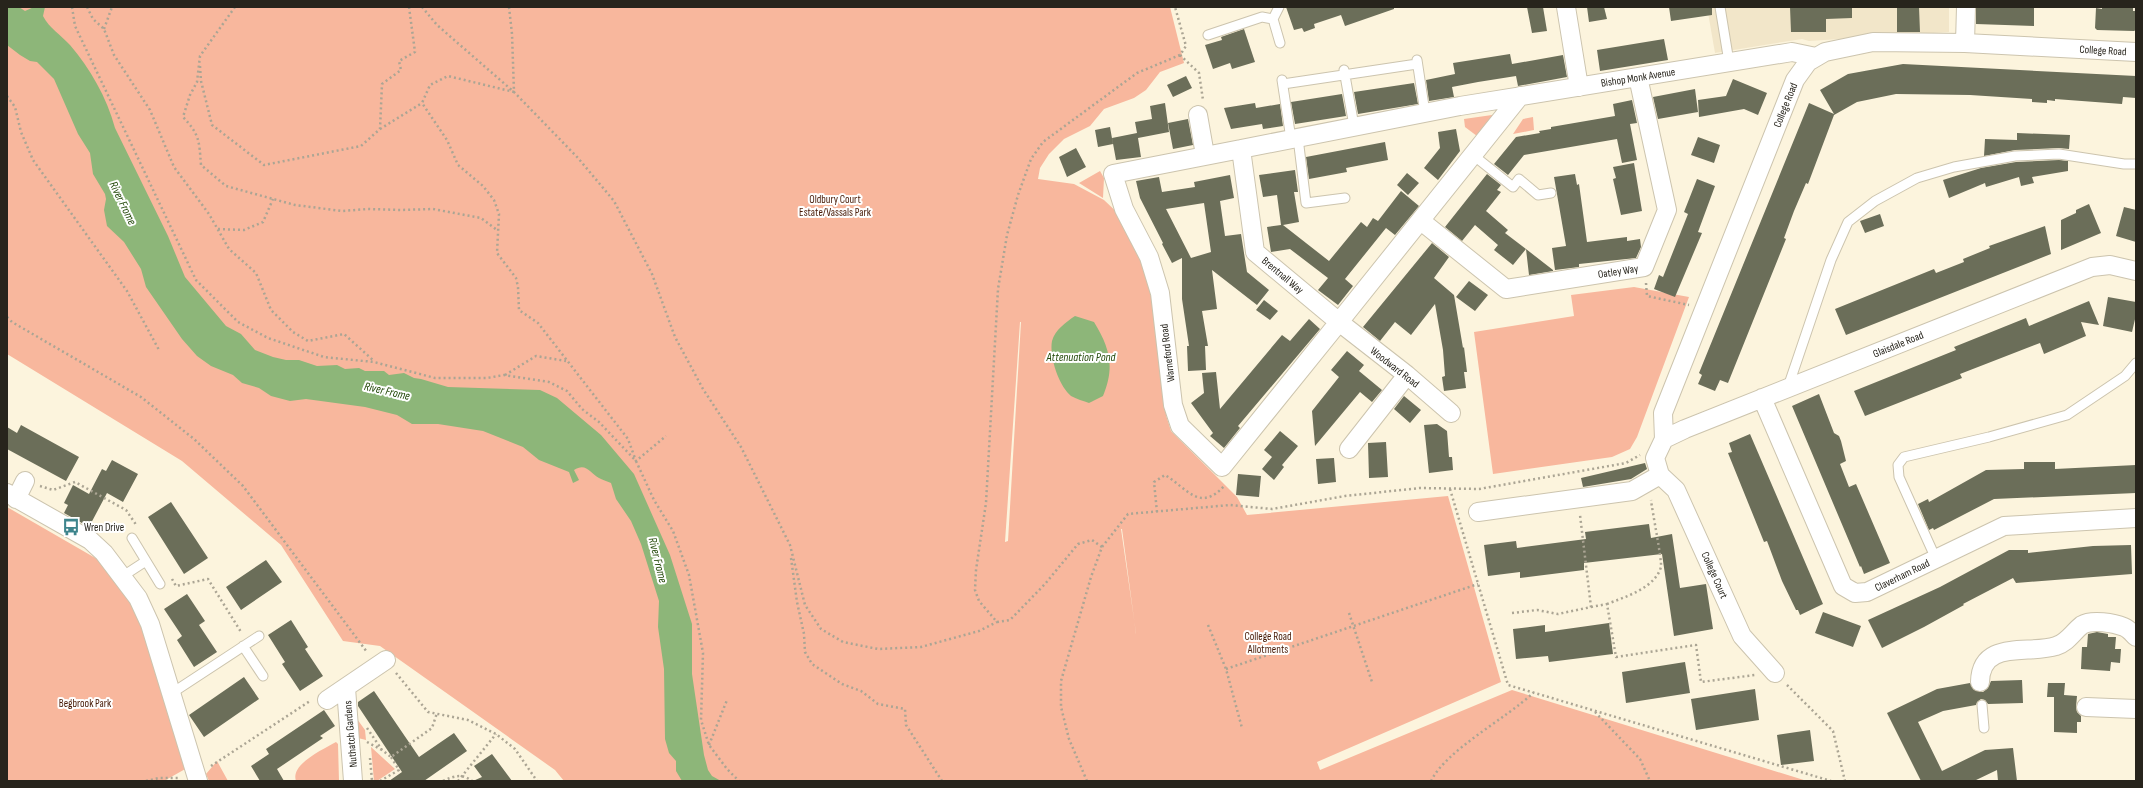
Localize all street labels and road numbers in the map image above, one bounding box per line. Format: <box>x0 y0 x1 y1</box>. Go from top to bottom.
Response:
street label: College Road <box>2079 43 2127 58</box>
street label: Bishop Monk Avenue <box>1600 65 1676 90</box>
street label: College Road <box>1771 81 1800 129</box>
street label: Brentnall Way <box>1259 254 1307 297</box>
street label: Oatley Way <box>1597 262 1640 281</box>
street label: Warneford Road <box>1157 323 1178 383</box>
street label: Glaisdale Road <box>1871 328 1926 360</box>
street label: Woodward Road <box>1368 344 1422 391</box>
street label: College Court <box>1698 550 1731 601</box>
street label: Claverham Road <box>1873 556 1932 594</box>
street label: Nuthatch Gardens <box>341 700 360 768</box>

